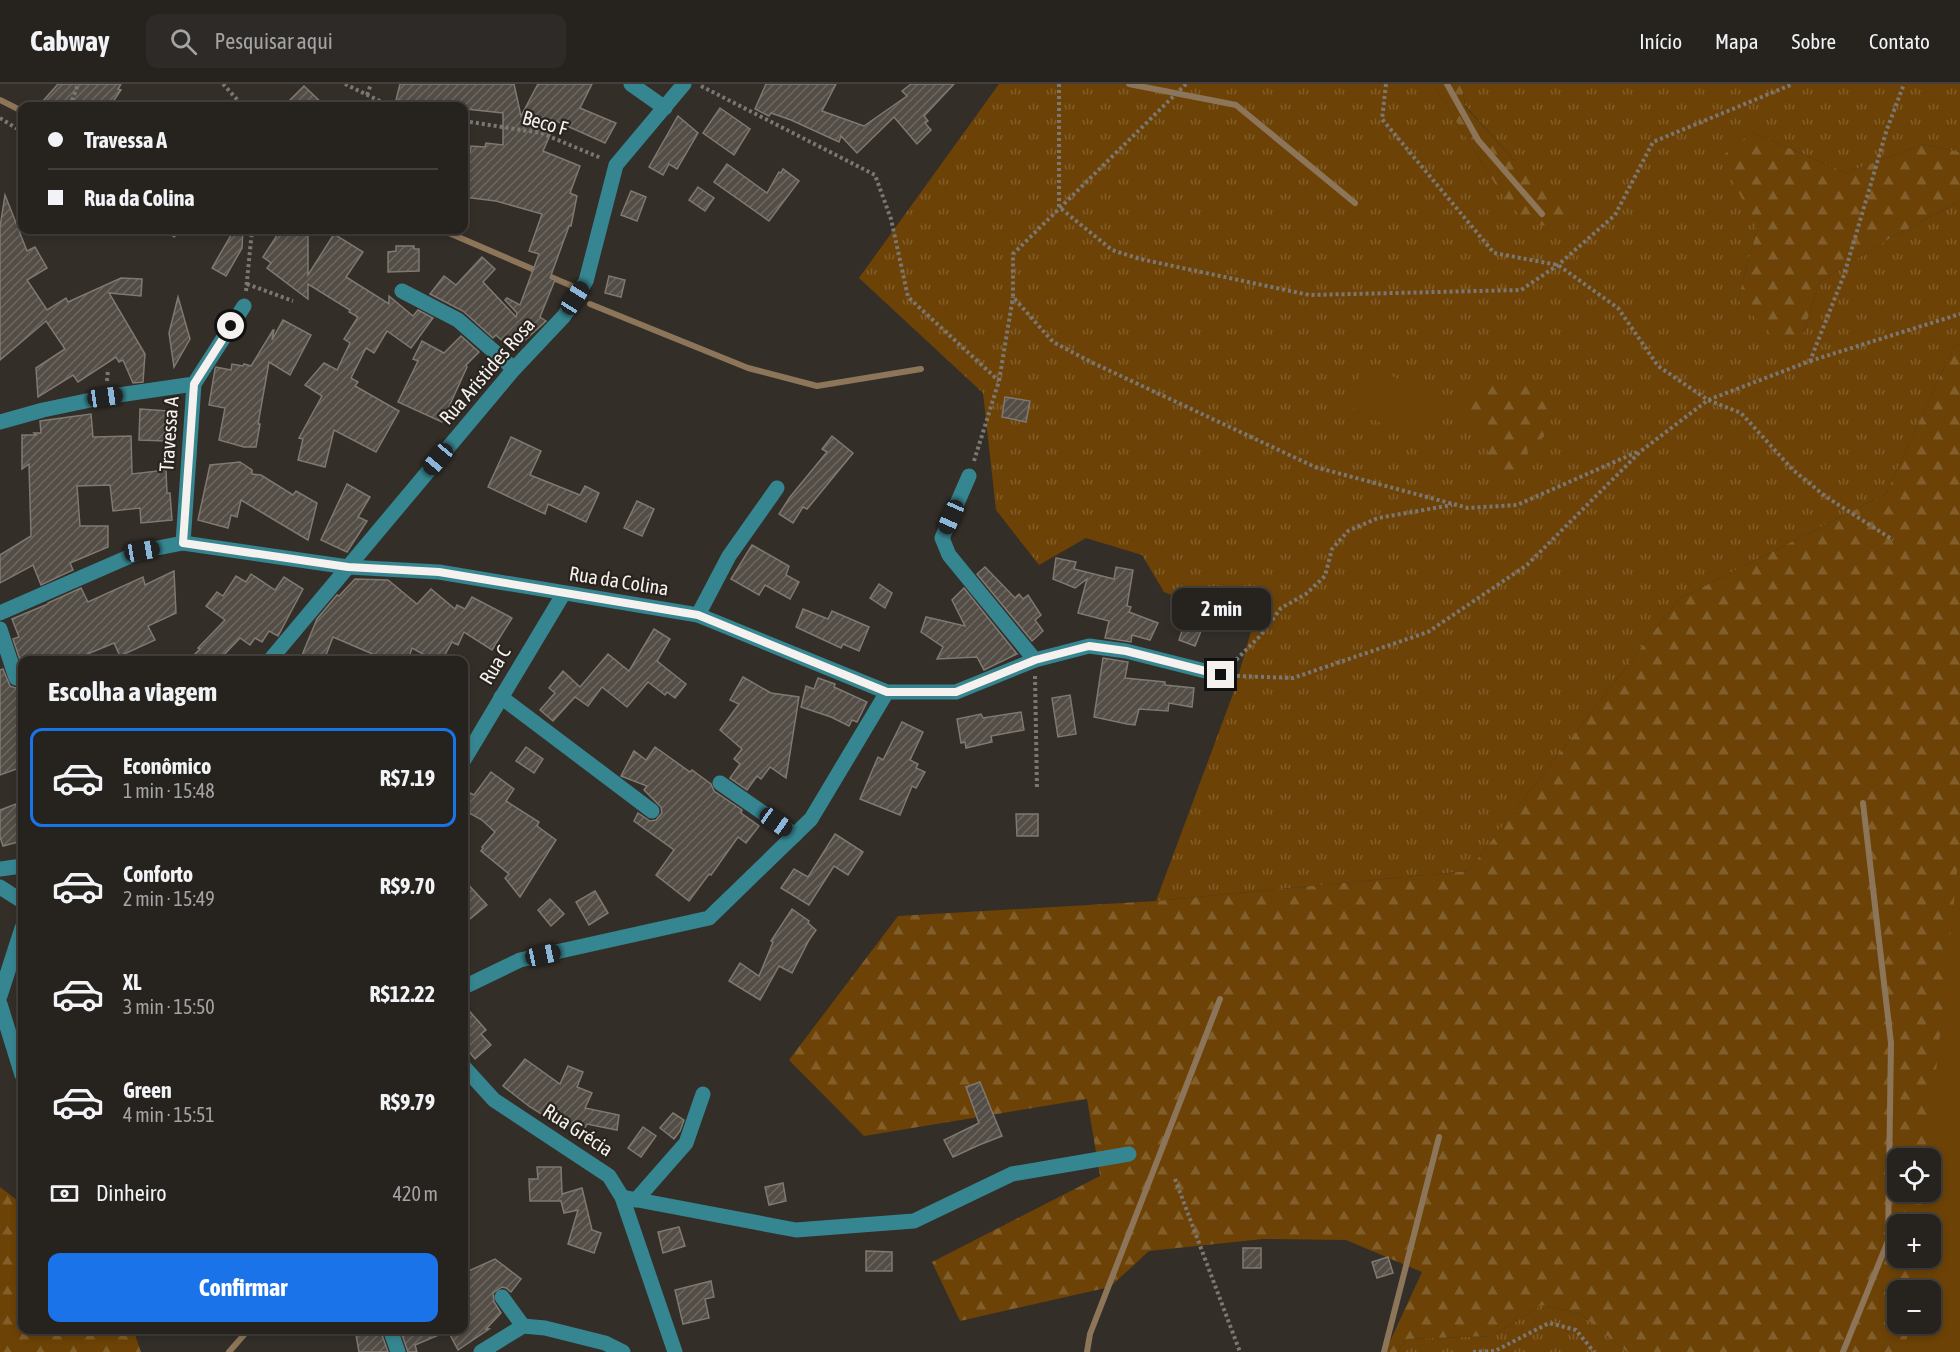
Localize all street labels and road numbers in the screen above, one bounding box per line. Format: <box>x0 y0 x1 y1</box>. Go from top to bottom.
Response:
street label: Beco F <box>520 105 570 140</box>
street label: Rua Aristides Rosa <box>434 313 539 429</box>
street label: Travessa A <box>154 395 183 472</box>
street label: Rua da Colina <box>568 561 671 600</box>
street label: Rua C <box>474 641 515 688</box>
street label: Rua Grécia <box>539 1099 617 1161</box>

